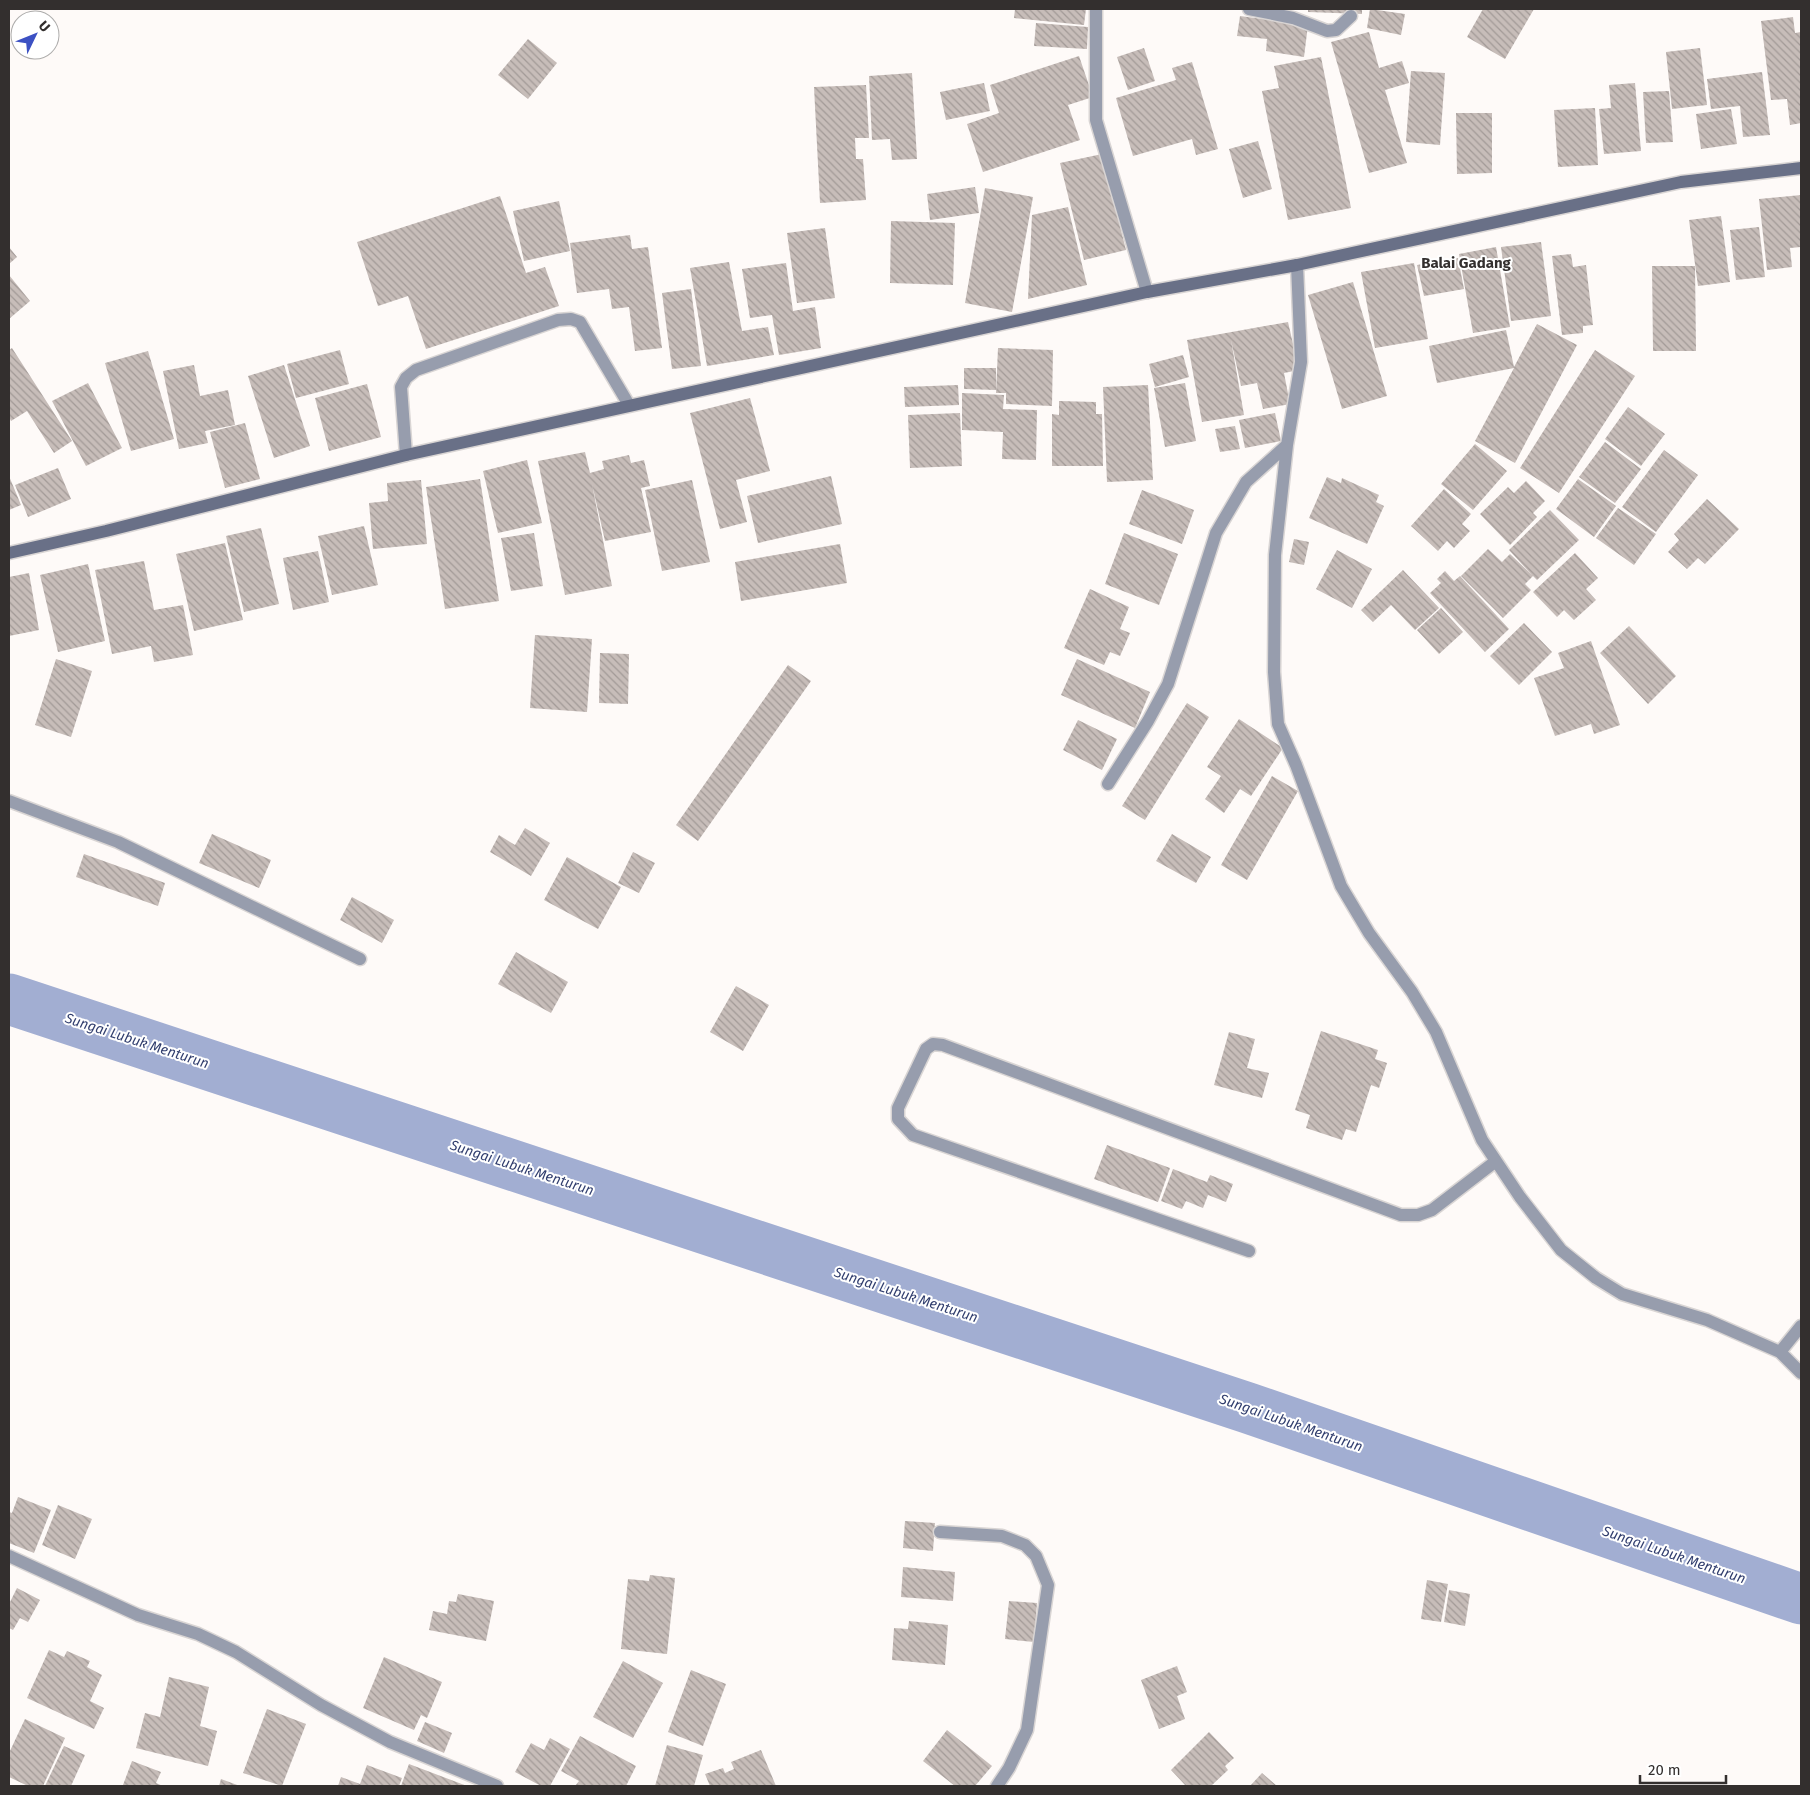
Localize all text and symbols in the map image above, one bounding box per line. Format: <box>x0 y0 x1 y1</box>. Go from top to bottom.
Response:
north arrow <box>10 10 60 60</box>
text: U <box>35 17 53 36</box>
district label: Balai Gadang <box>1421 254 1512 272</box>
water label: Sungai Lubuk Menturun <box>62 1009 211 1072</box>
water label: Sungai Lubuk Menturun <box>447 1136 596 1199</box>
water label: Sungai Lubuk Menturun <box>831 1263 980 1326</box>
water label: Sungai Lubuk Menturun <box>1216 1390 1365 1455</box>
water label: Sungai Lubuk Menturun <box>1599 1522 1748 1587</box>
scale bar <box>1640 1752 1726 1784</box>
text: 20 m <box>1648 1761 1681 1779</box>

